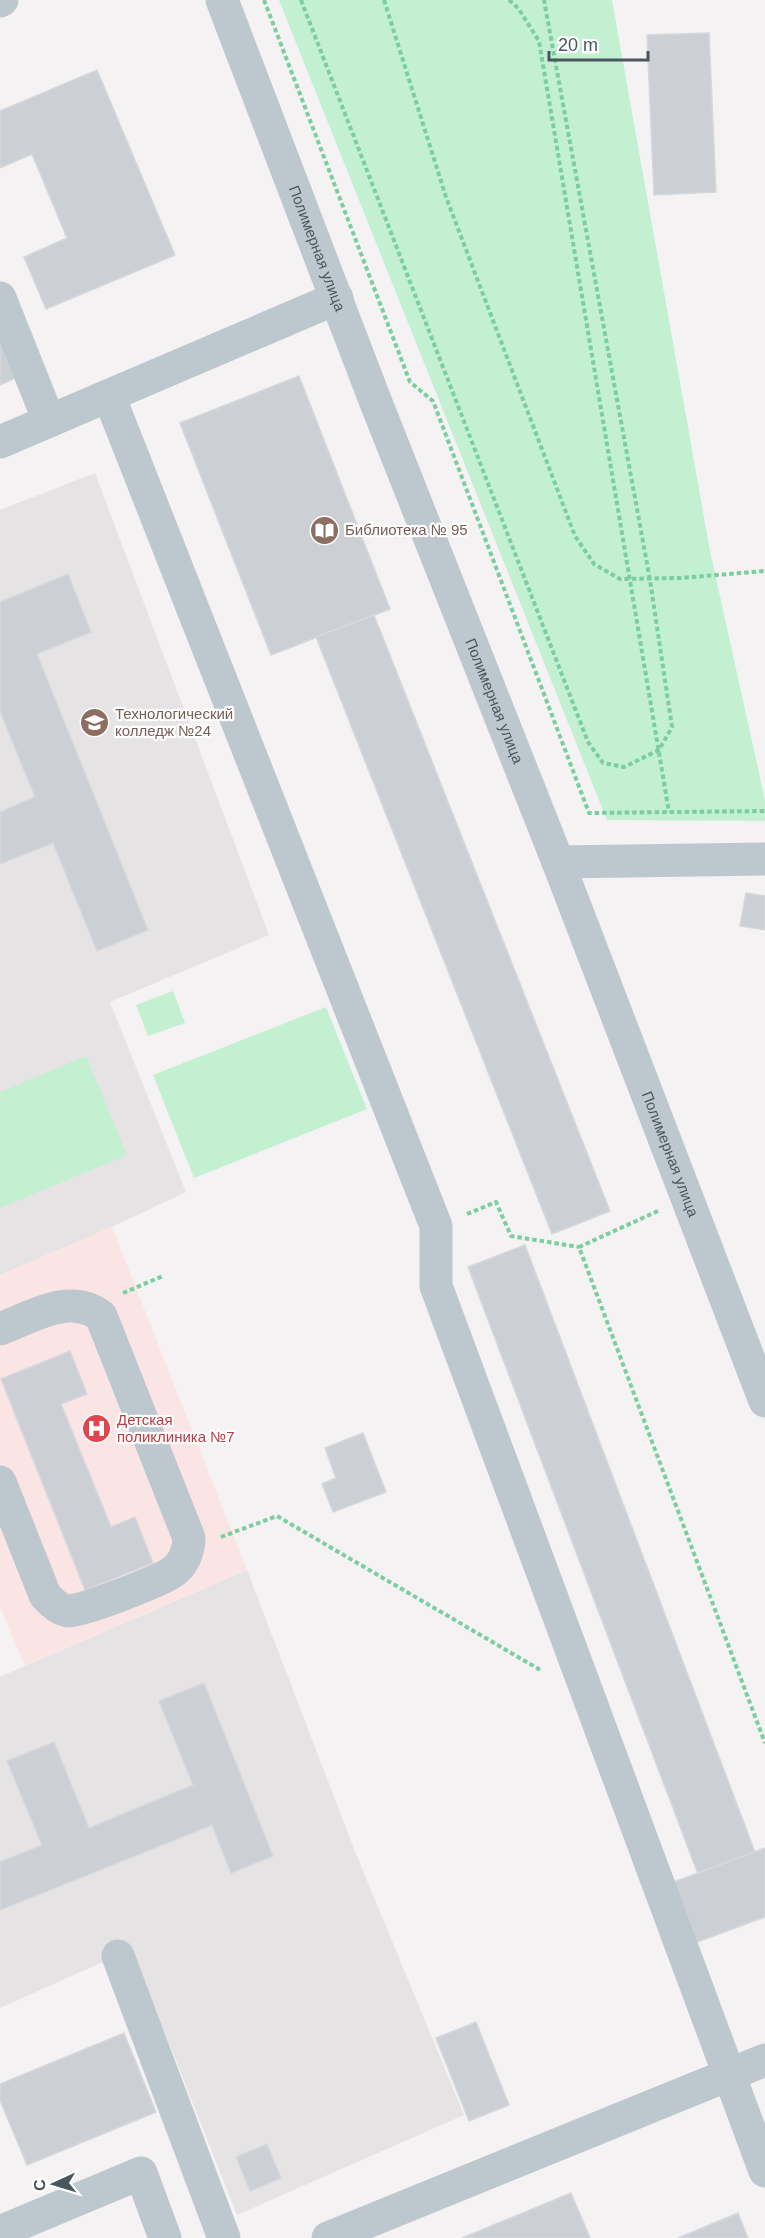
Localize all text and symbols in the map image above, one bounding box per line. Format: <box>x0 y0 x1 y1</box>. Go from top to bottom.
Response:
scale bar <box>549 24 648 62</box>
text: 20 m <box>558 35 598 55</box>
street label: Полимерная улица <box>286 183 349 314</box>
library icon: Библиотека № 95 <box>308 514 340 546</box>
place label: Библиотека № 95 <box>345 521 468 538</box>
street label: Полимерная улица <box>462 636 527 766</box>
place label: Технологический колледж №24 <box>115 705 233 739</box>
school or university icon: Технологический колледж №24 <box>78 707 110 739</box>
street label: Полимерная улица <box>639 1089 703 1220</box>
place label: Детская поликлиника №7 <box>117 1411 235 1445</box>
hospital icon: Детская поликлиника №7 <box>80 1413 112 1445</box>
north arrow <box>24 2154 84 2214</box>
text: С <box>31 2178 48 2191</box>

